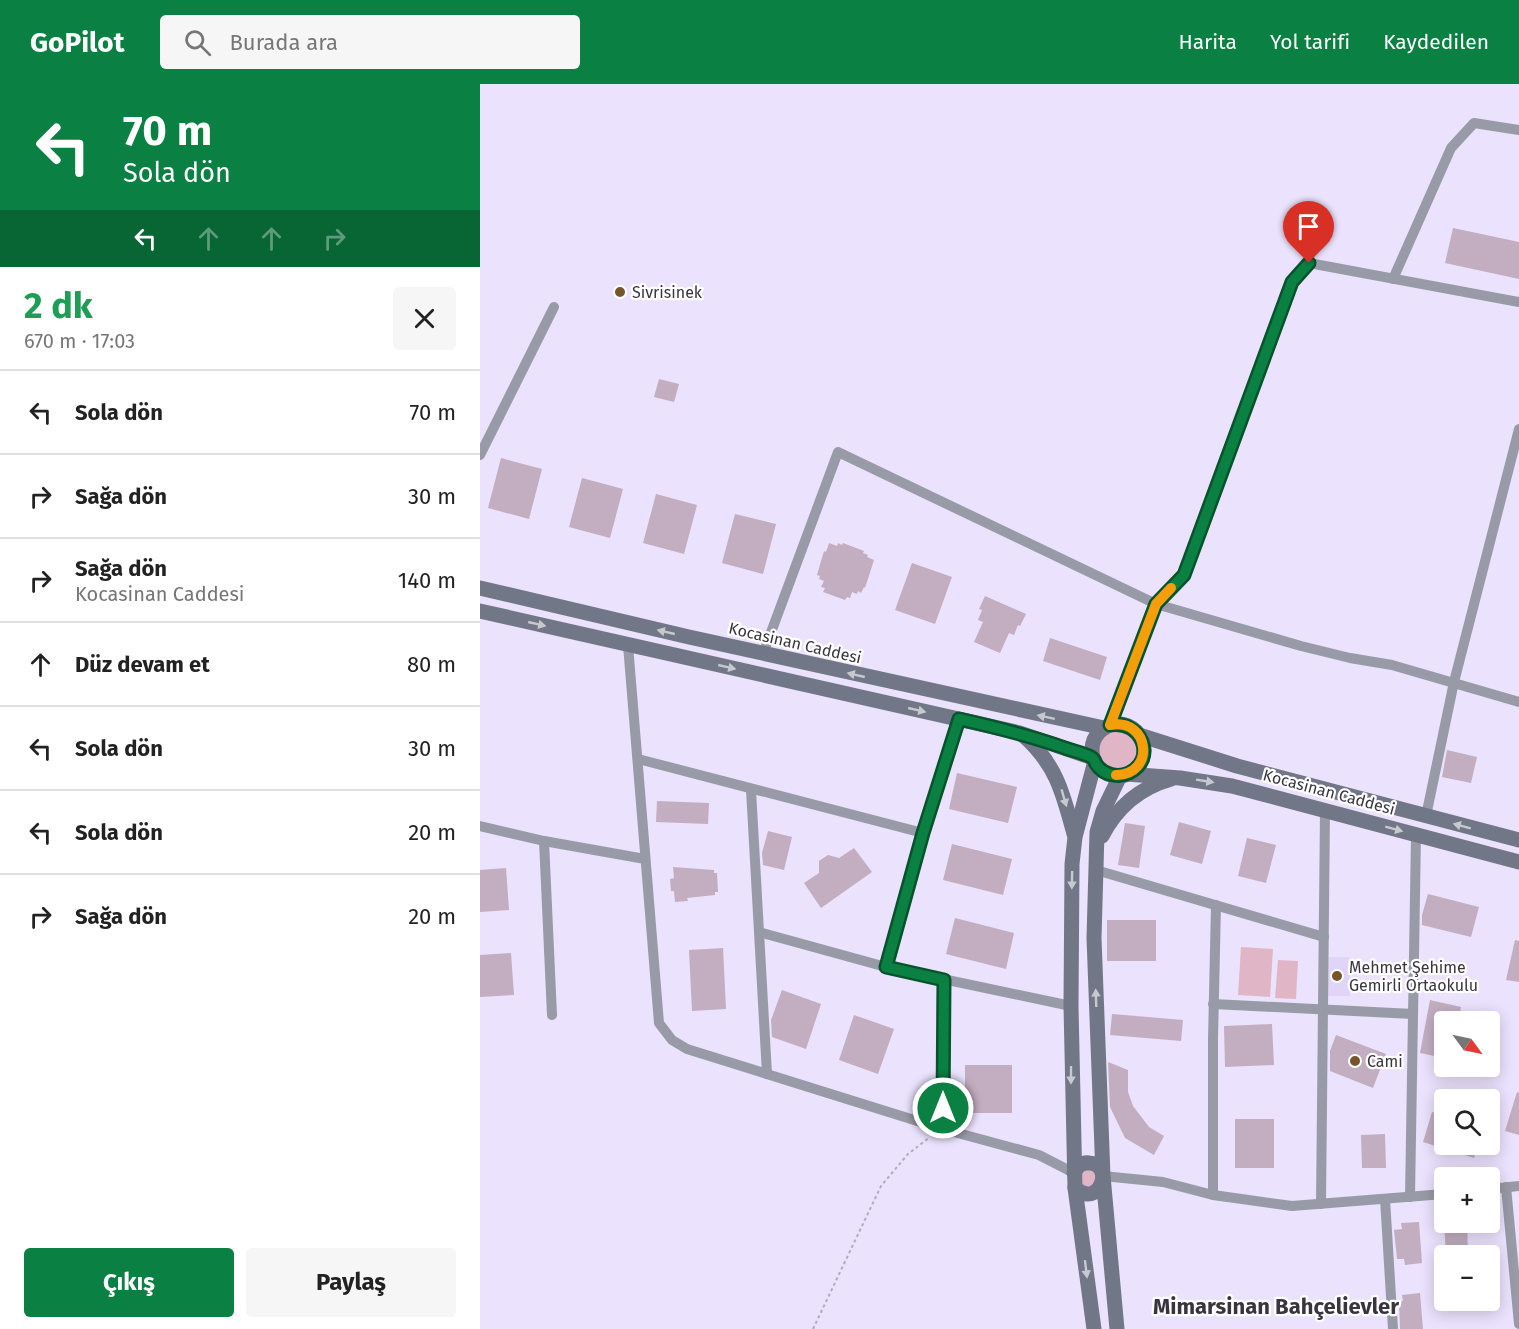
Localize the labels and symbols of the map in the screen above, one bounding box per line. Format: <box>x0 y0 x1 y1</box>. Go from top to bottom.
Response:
pin <box>1283 201 1334 263</box>
place label: Sivrisinek <box>632 283 703 302</box>
marker: Sivrisinek <box>613 285 627 299</box>
street label: Kocasinan Caddesi <box>727 618 863 668</box>
one-way arrow <box>528 619 546 629</box>
one-way arrow <box>656 627 675 636</box>
one-way arrow <box>718 663 736 673</box>
one-way arrow <box>847 669 865 679</box>
one-way arrow <box>908 706 927 715</box>
one-way arrow <box>1036 712 1055 721</box>
street label: Kocasinan Caddesi <box>1261 765 1397 819</box>
one-way arrow <box>1196 777 1215 786</box>
one-way arrow <box>1060 789 1069 807</box>
one-way arrow <box>1453 820 1472 830</box>
one-way arrow <box>1385 824 1403 834</box>
one-way arrow <box>1067 870 1077 889</box>
place label: Mehmet Şehime Gemirli Ortaokulu <box>1349 958 1478 995</box>
marker: Mehmet Şehime Gemirli Ortaokulu <box>1330 969 1344 983</box>
one-way arrow <box>1092 989 1101 1008</box>
north arrow <box>1434 1011 1500 1077</box>
place label: Cami <box>1367 1052 1403 1071</box>
marker: Cami <box>1348 1054 1362 1068</box>
one-way arrow <box>1066 1065 1076 1084</box>
position arrow <box>911 1076 975 1140</box>
one-way arrow <box>1081 1259 1091 1278</box>
district label: Mimarsinan Bahçelievler <box>1153 1293 1399 1320</box>

